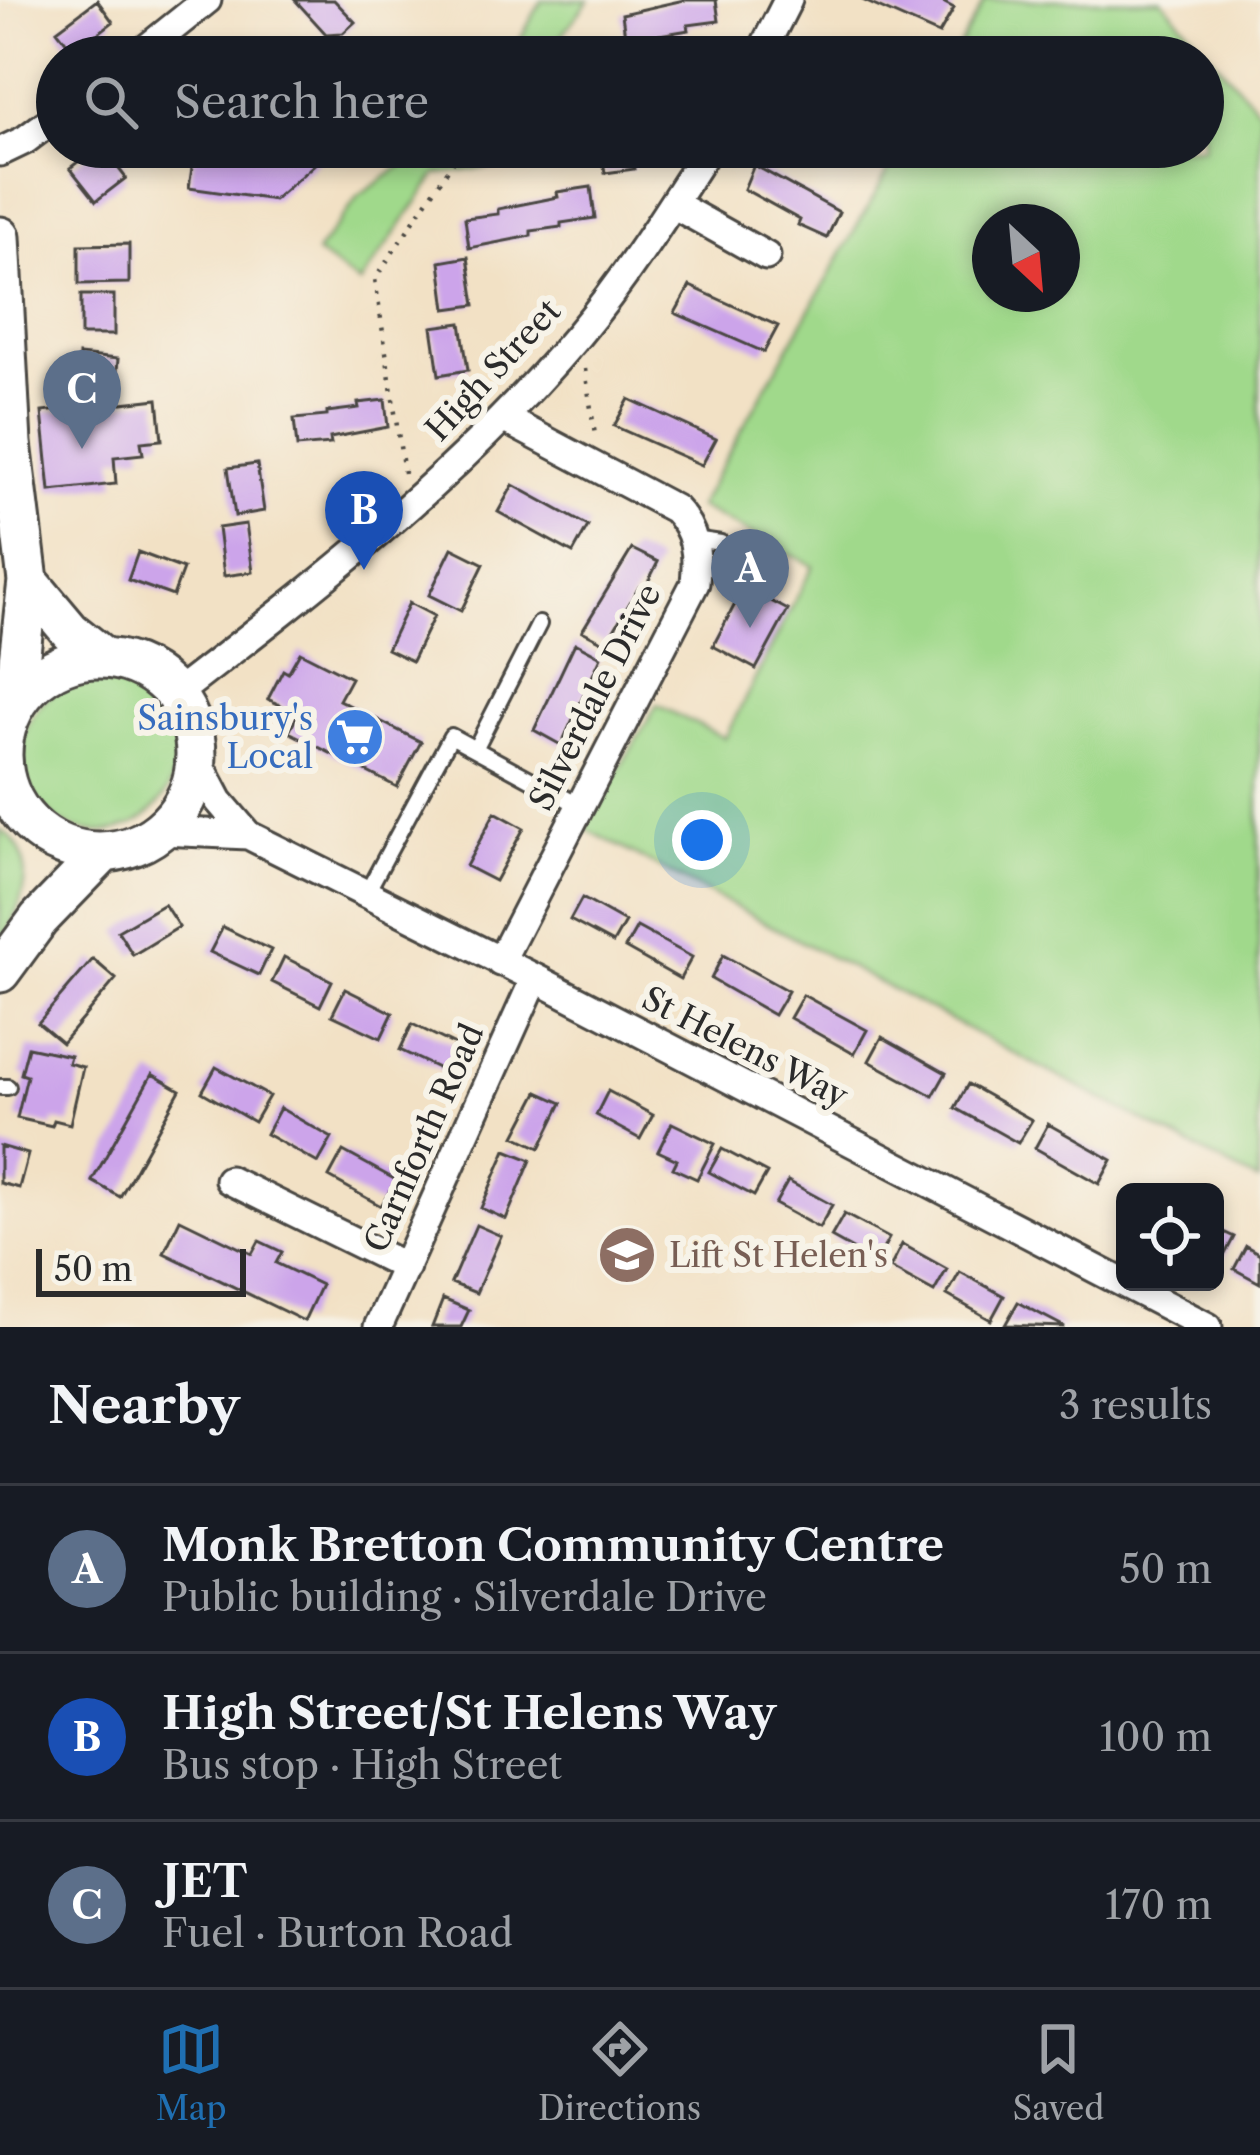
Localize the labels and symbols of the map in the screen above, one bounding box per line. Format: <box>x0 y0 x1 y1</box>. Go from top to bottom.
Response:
north arrow <box>972 204 1080 312</box>
street label: High Street <box>417 290 569 449</box>
pin: C <box>43 350 121 449</box>
pin: B <box>325 471 403 570</box>
pin: A <box>711 529 789 628</box>
street label: Silverdale Drive <box>520 577 670 817</box>
place label: Sainsbury's Local <box>137 698 313 777</box>
supermarket icon: Sainsbury's Local <box>324 706 386 768</box>
your location <box>672 810 732 870</box>
street label: St Helens Way <box>635 978 855 1117</box>
street label: Carnforth Road <box>355 1017 493 1259</box>
school or university icon: Lift St Helen's <box>596 1224 658 1286</box>
place label: Lift St Helen's <box>669 1235 888 1276</box>
scale bar <box>36 1243 246 1296</box>

